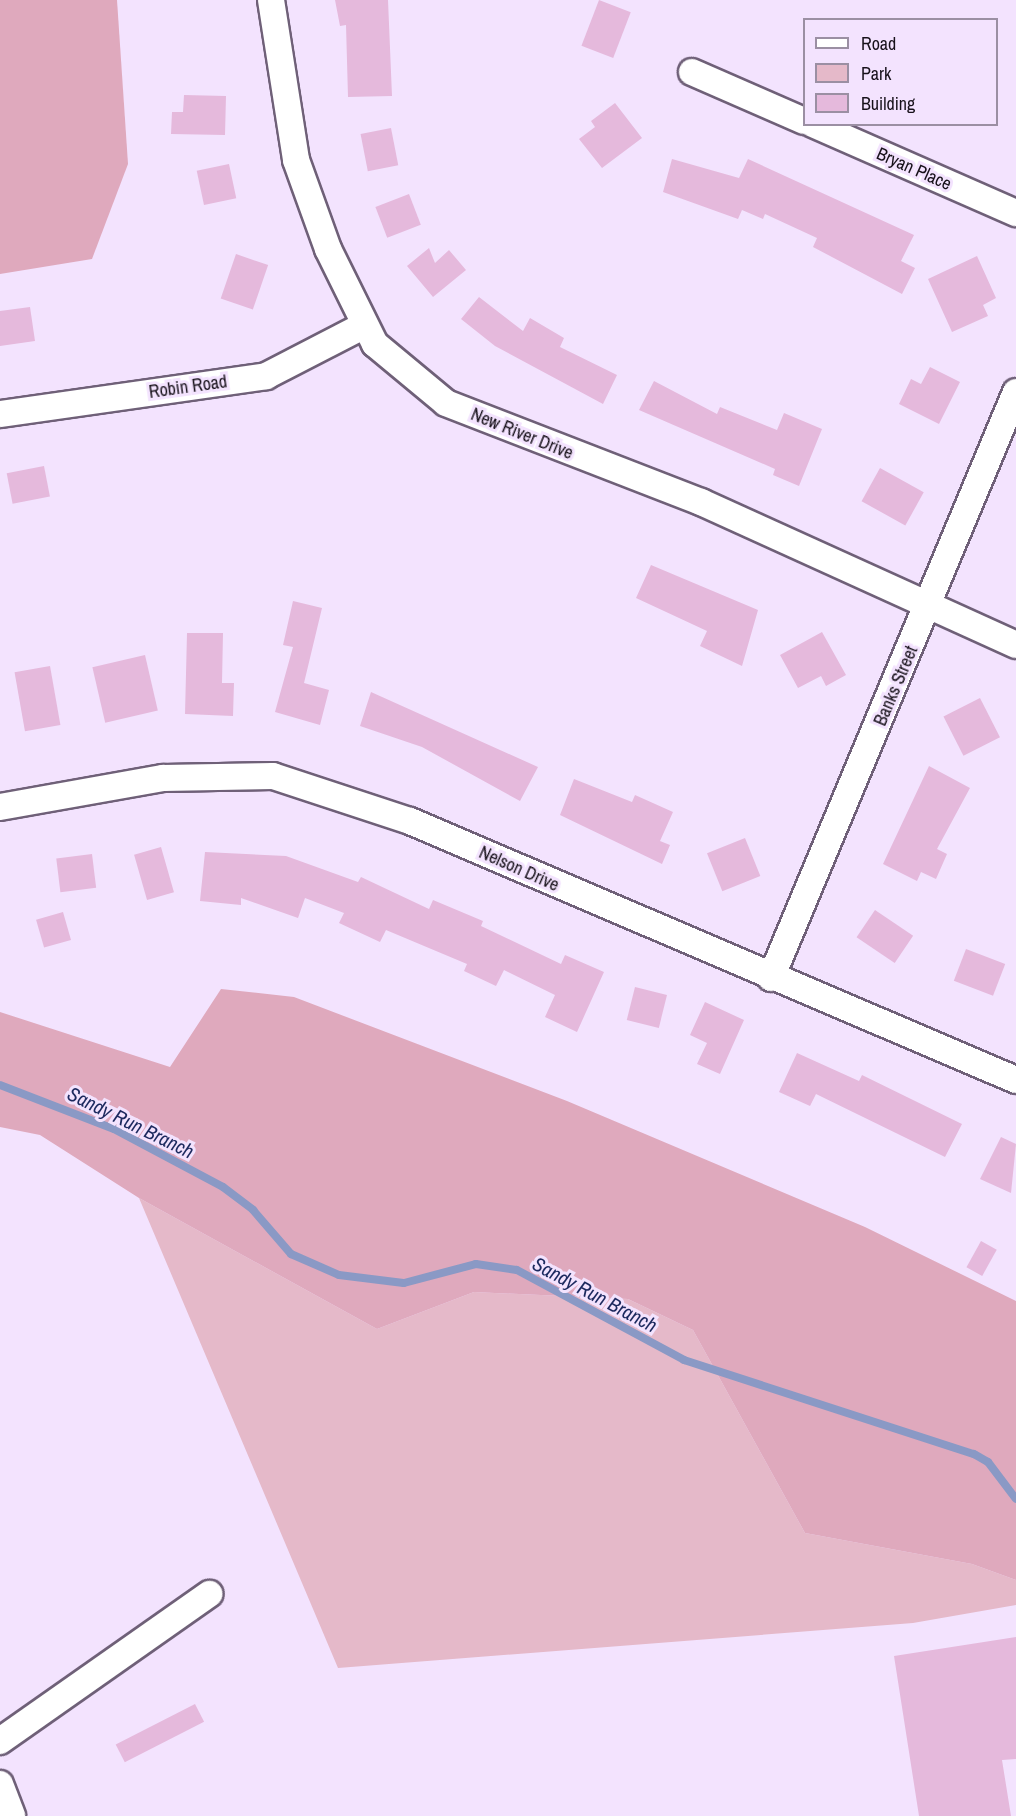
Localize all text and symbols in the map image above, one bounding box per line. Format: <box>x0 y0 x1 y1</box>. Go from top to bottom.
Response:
legend <box>803 18 998 126</box>
text: Road <box>861 31 896 56</box>
text: Park <box>861 61 891 86</box>
text: Building <box>861 91 915 116</box>
street label: Bryan Place <box>873 143 955 195</box>
street label: Robin Road <box>147 371 229 403</box>
street label: New River Drive <box>468 404 576 464</box>
street label: Banks Street <box>870 643 922 729</box>
street label: Nelson Drive <box>476 842 562 896</box>
water label: Sandy Run Branch <box>64 1081 198 1163</box>
water label: Sandy Run Branch <box>529 1251 661 1337</box>

